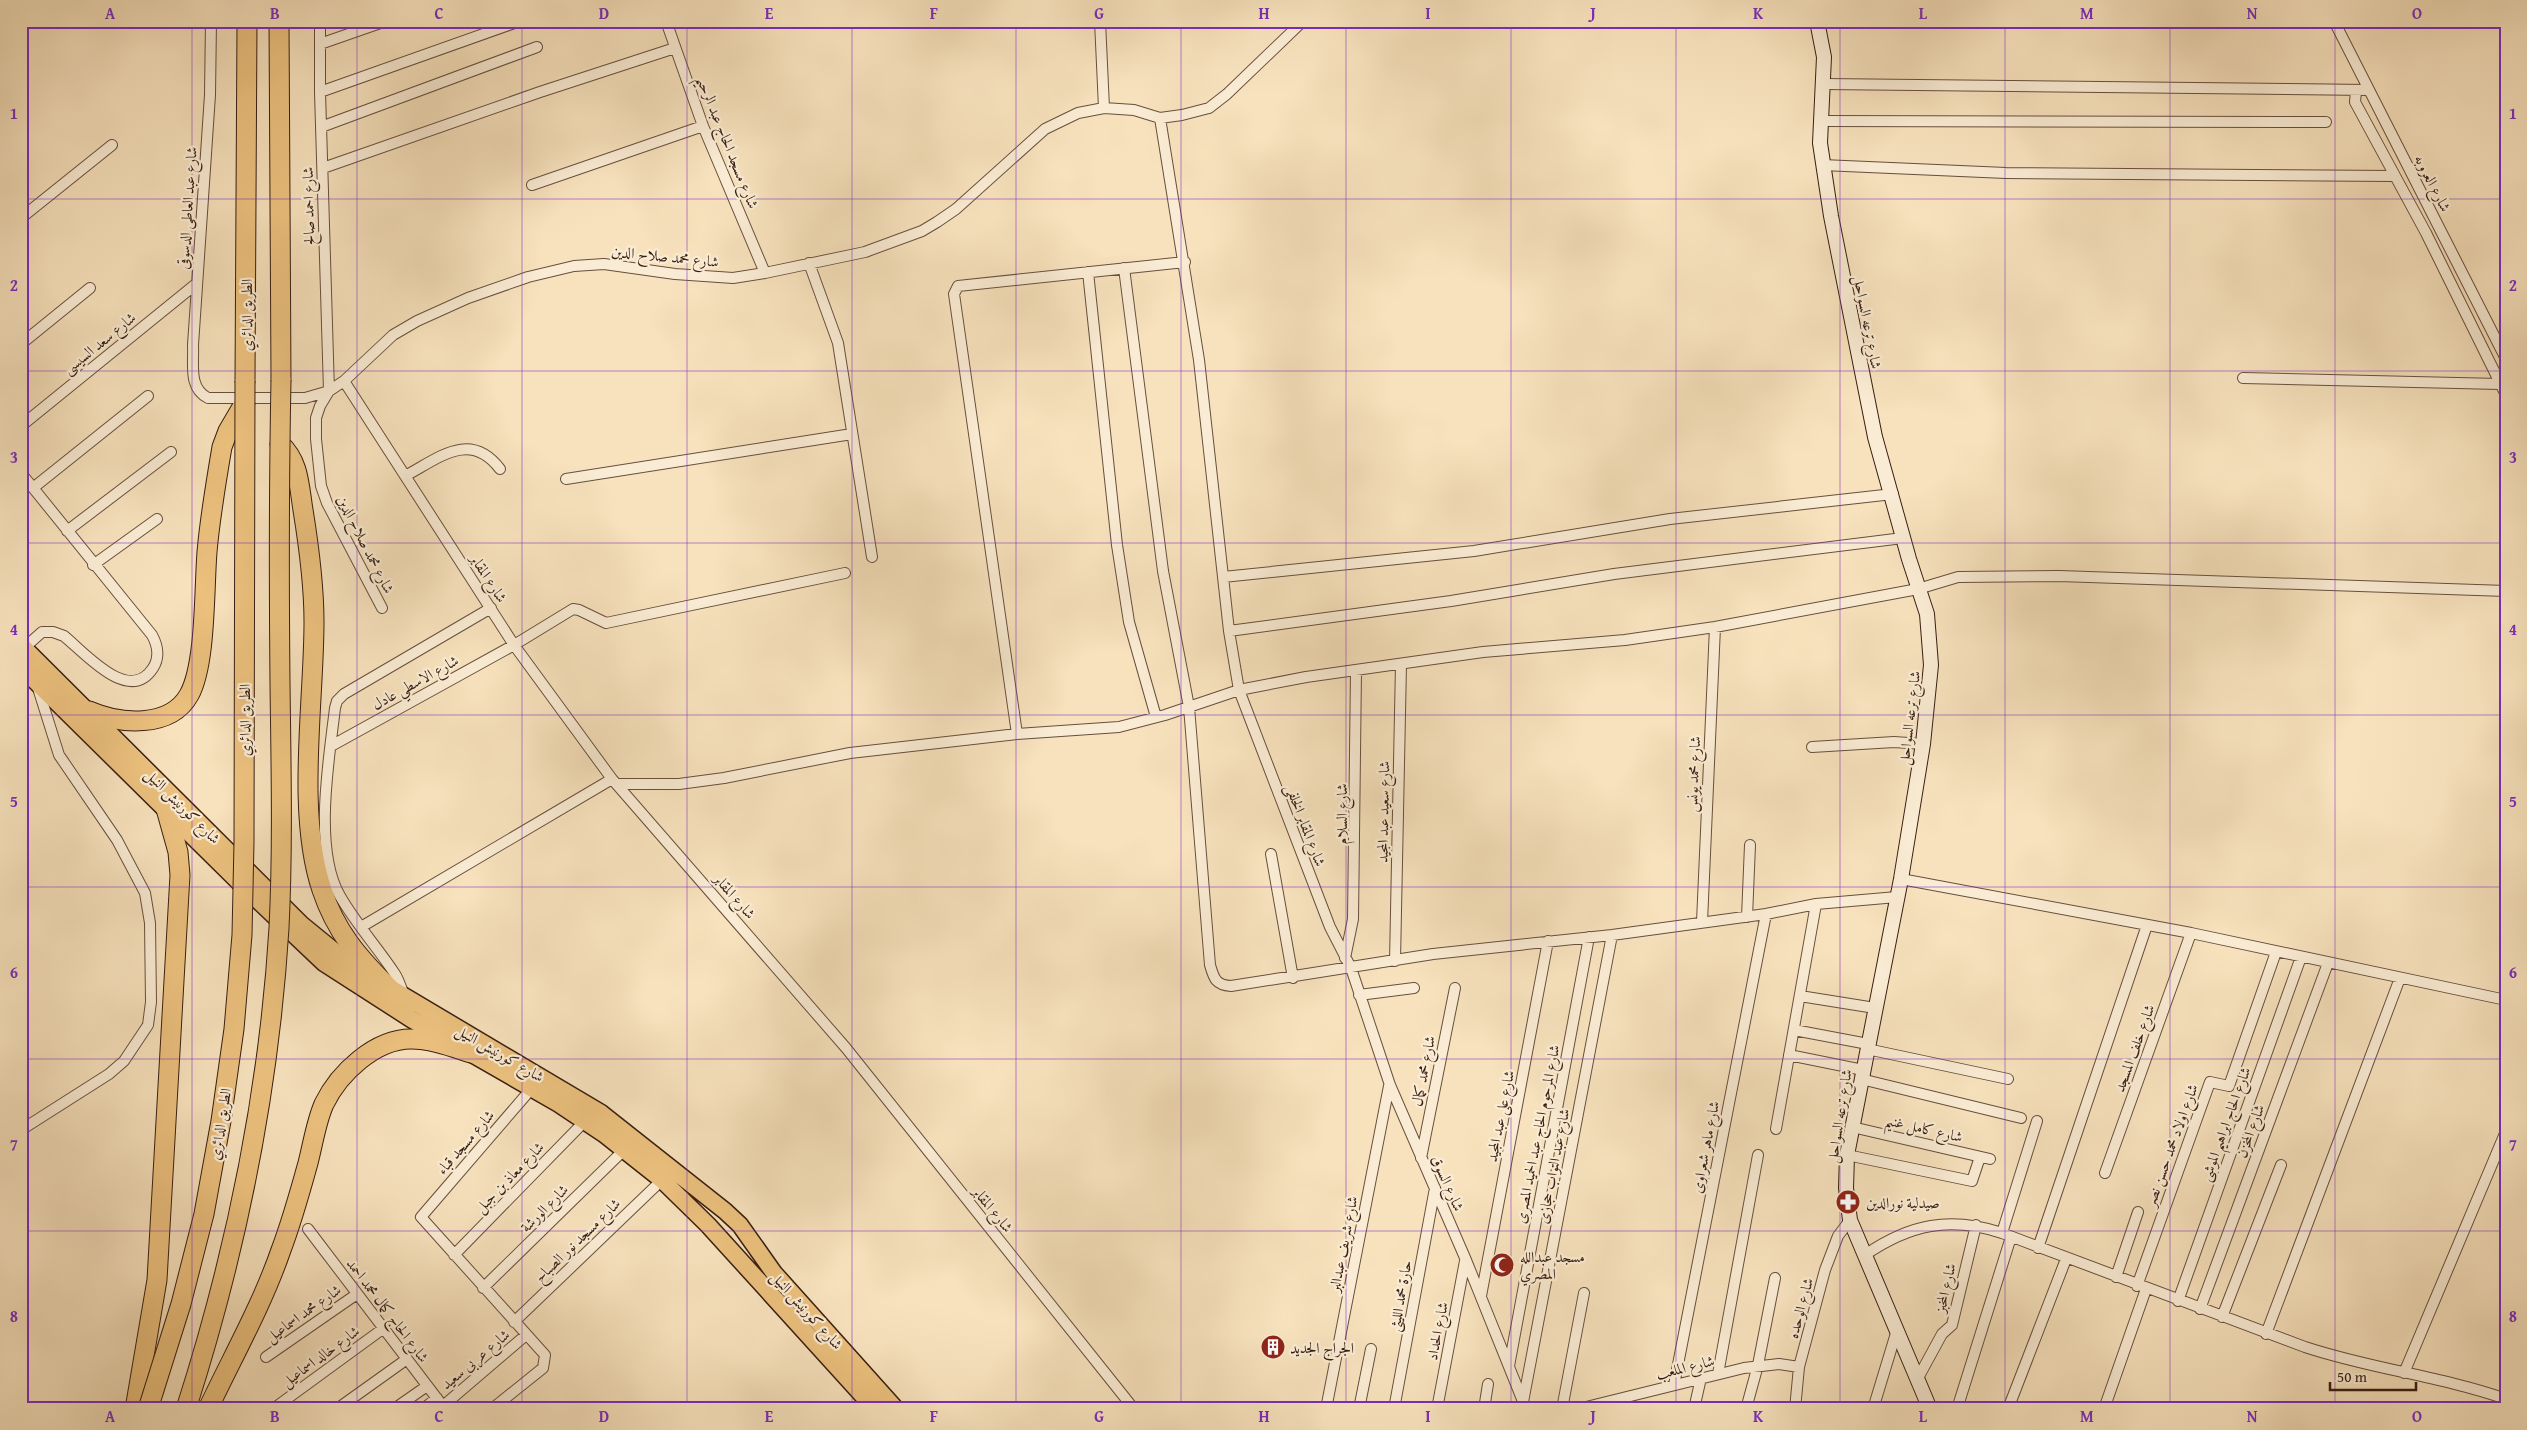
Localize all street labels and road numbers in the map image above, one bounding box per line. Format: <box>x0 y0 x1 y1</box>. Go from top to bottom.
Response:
street label: شارع مسجد الحاج عبد الرحيم <box>687 72 764 214</box>
street label: شارع عبد العاطى الدسوقى <box>172 146 205 270</box>
street label: شارع العروبه <box>2407 151 2456 217</box>
street label: شارع احمد صالح <box>297 167 323 245</box>
street label: شارع محمد صلاح الدين <box>610 240 720 275</box>
street label: شارع ترعه السواحل <box>1846 273 1887 371</box>
street label: الطريق الدائري <box>236 279 259 351</box>
street label: شارع سعد السيسى <box>58 307 142 381</box>
street label: شارع محمد صلاح الدين <box>329 491 400 598</box>
street label: شارع المقابر <box>462 548 513 608</box>
street label: شارع الاسطي عادل <box>368 650 464 718</box>
street label: شارع ترعه السواحل <box>1893 670 1928 767</box>
street label: الطريق الدائري <box>234 684 257 756</box>
street label: شارع محمد يونس <box>1681 735 1708 813</box>
street label: شارع سعيد عبد المجيد <box>1372 761 1397 863</box>
street label: شارع كورنيش النيل <box>138 764 225 851</box>
street label: شارع المقابر الخلفى <box>1278 781 1331 870</box>
street label: شارع السلام <box>1331 784 1355 844</box>
street label: شارع المقابر <box>706 867 761 925</box>
street label: شارع خلف المسجد <box>2108 1001 2162 1096</box>
street label: شارع كورنيش النيل <box>450 1019 548 1089</box>
street label: شارع محمد كمال <box>1406 1034 1443 1109</box>
street label: شارع المرحوم الحاج عبد الحميد المصرى <box>1509 1043 1568 1226</box>
street label: شارع الحاج ابراهيم الموشى <box>2194 1064 2260 1186</box>
street label: شارع ترعه السواحل <box>1821 1067 1860 1165</box>
street label: شارع على عبد المجيد <box>1481 1068 1522 1164</box>
street label: شارع اولاد محمد حسن نصر <box>2138 1081 2206 1212</box>
street label: الطريق الدائري <box>204 1086 238 1162</box>
street label: شارع ماهر شعراوى <box>1686 1099 1727 1196</box>
street label: شارع المخزن <box>2231 1101 2272 1162</box>
street label: شارع مسجد قباء <box>431 1105 501 1181</box>
street label: شارع عبد التواب حجازى <box>1532 1106 1577 1226</box>
street label: شارع كامل غنيم <box>1882 1109 1965 1152</box>
street label: شارع معاذ بن جبل <box>470 1137 551 1219</box>
street label: شارع السوق <box>1424 1152 1470 1216</box>
street label: شارع الورشة <box>515 1179 575 1239</box>
street label: شارع المقابر <box>964 1180 1018 1239</box>
street label: شارع مسجد نور الصباح <box>529 1193 627 1289</box>
street label: شارع شريف عبدالبر <box>1323 1194 1366 1297</box>
street label: شارع الحاج كمال محمد احمد <box>339 1254 434 1368</box>
street label: حارة محمد الليثى <box>1383 1259 1418 1334</box>
street label: شارع المخبز <box>1929 1261 1964 1318</box>
street label: شارع كورنيش النيل <box>764 1266 848 1356</box>
street label: شارع الوحده <box>1782 1275 1821 1341</box>
street label: شارع محمد اسماعيل <box>261 1279 347 1349</box>
street label: شارع الحداد <box>1421 1300 1456 1363</box>
street label: شارع خالد اسماعيل <box>277 1320 365 1394</box>
street label: شارع عربى سعيد <box>436 1324 516 1396</box>
street label: شارع الملعب <box>1654 1350 1717 1387</box>

